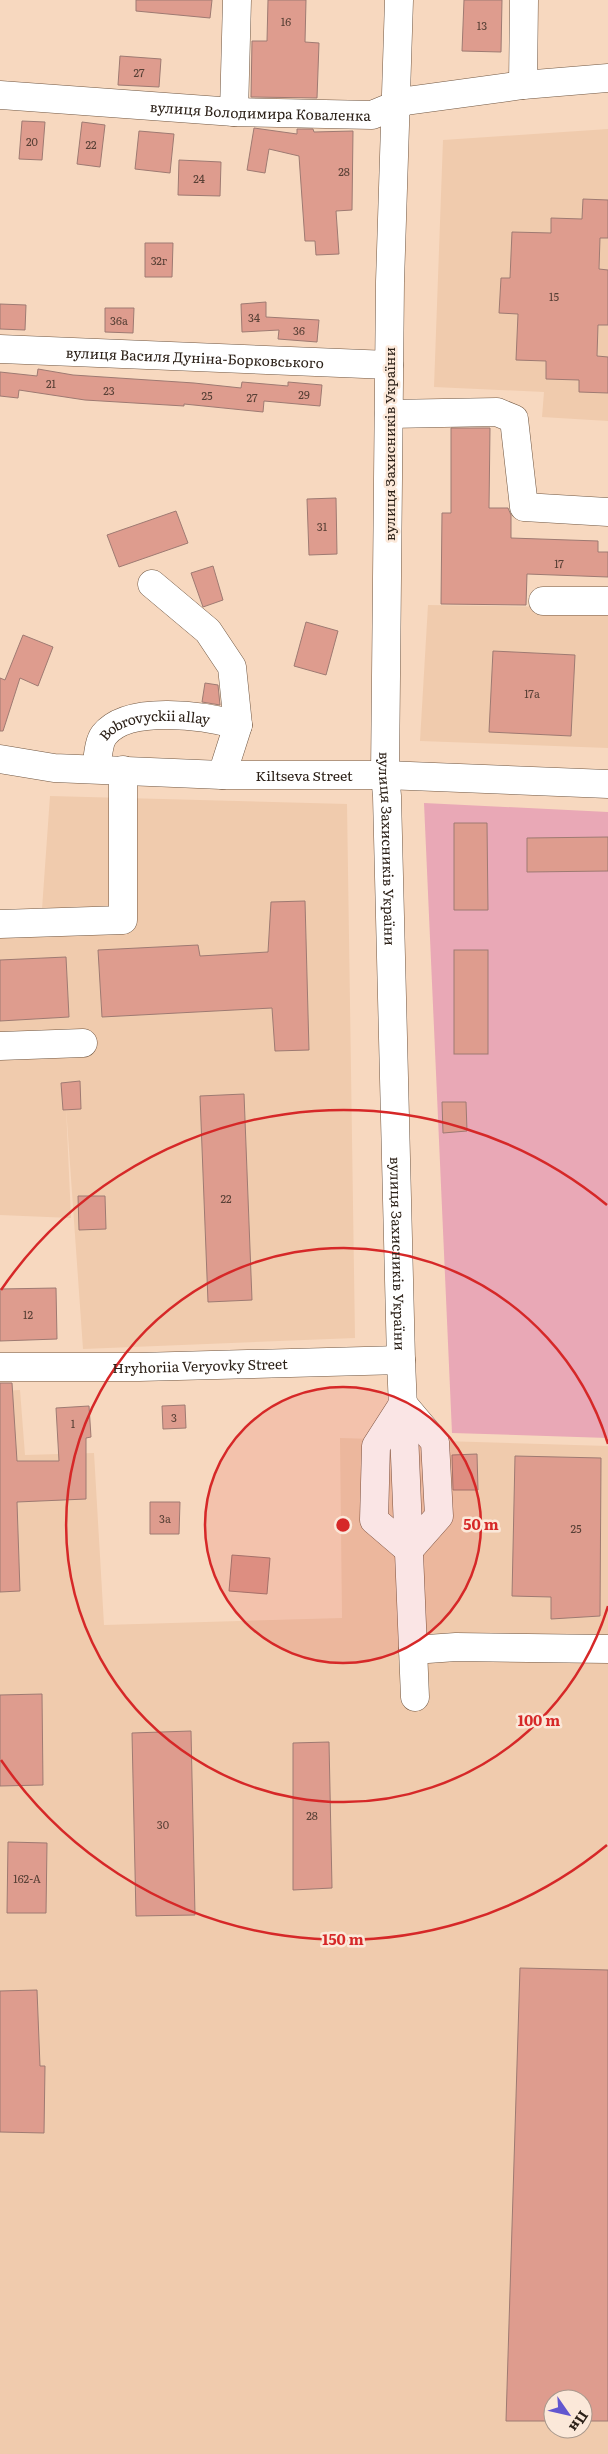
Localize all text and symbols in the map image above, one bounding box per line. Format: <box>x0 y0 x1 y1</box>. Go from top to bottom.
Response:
house number: 16 <box>281 13 291 29</box>
house number: 13 <box>477 17 487 33</box>
house number: 27 <box>133 64 145 80</box>
street label: вулиця Володимира Коваленка <box>149 96 372 125</box>
house number: 20 <box>26 133 38 149</box>
house number: 22 <box>85 136 97 152</box>
house number: 28 <box>338 163 350 179</box>
house number: 24 <box>193 170 205 186</box>
house number: 32г <box>151 252 168 268</box>
house number: 15 <box>549 288 559 304</box>
house number: 34 <box>248 309 260 325</box>
house number: 36а <box>110 312 128 328</box>
house number: 36 <box>293 322 305 338</box>
street label: вулиця Василя Дуніна-Борковського <box>65 342 324 372</box>
street label: вулиця Захисників України <box>379 347 399 541</box>
house number: 21 <box>46 375 57 391</box>
house number: 23 <box>103 382 115 398</box>
house number: 29 <box>298 386 310 402</box>
house number: 25 <box>201 387 213 403</box>
house number: 27 <box>246 389 258 405</box>
house number: 31 <box>317 518 328 534</box>
house number: 17 <box>554 555 564 571</box>
house number: 17а <box>524 685 540 701</box>
street label: Bobrovyckii allay <box>94 705 212 744</box>
street label: вулиця Захисників України <box>375 752 401 946</box>
street label: Kiltseva Street <box>256 765 353 785</box>
street label: вулиця Захисників України <box>386 1156 411 1351</box>
house number: 22 <box>220 1190 232 1206</box>
house number: 12 <box>23 1306 33 1322</box>
street label: Hryhoriia Veryovky Street <box>112 1353 288 1377</box>
house number: 3 <box>171 1409 177 1425</box>
house number: 1 <box>71 1415 76 1431</box>
house number: 3а <box>159 1510 171 1526</box>
text: 50 m <box>463 1512 499 1535</box>
centre of rings <box>334 1516 352 1534</box>
house number: 25 <box>570 1520 582 1536</box>
text: 100 m <box>518 1708 560 1731</box>
house number: 28 <box>306 1807 318 1823</box>
house number: 30 <box>157 1816 169 1832</box>
house number: 162-А <box>13 1870 41 1886</box>
text: 150 m <box>322 1927 364 1950</box>
north arrow <box>543 2389 593 2439</box>
text: Пн <box>565 2407 594 2437</box>

